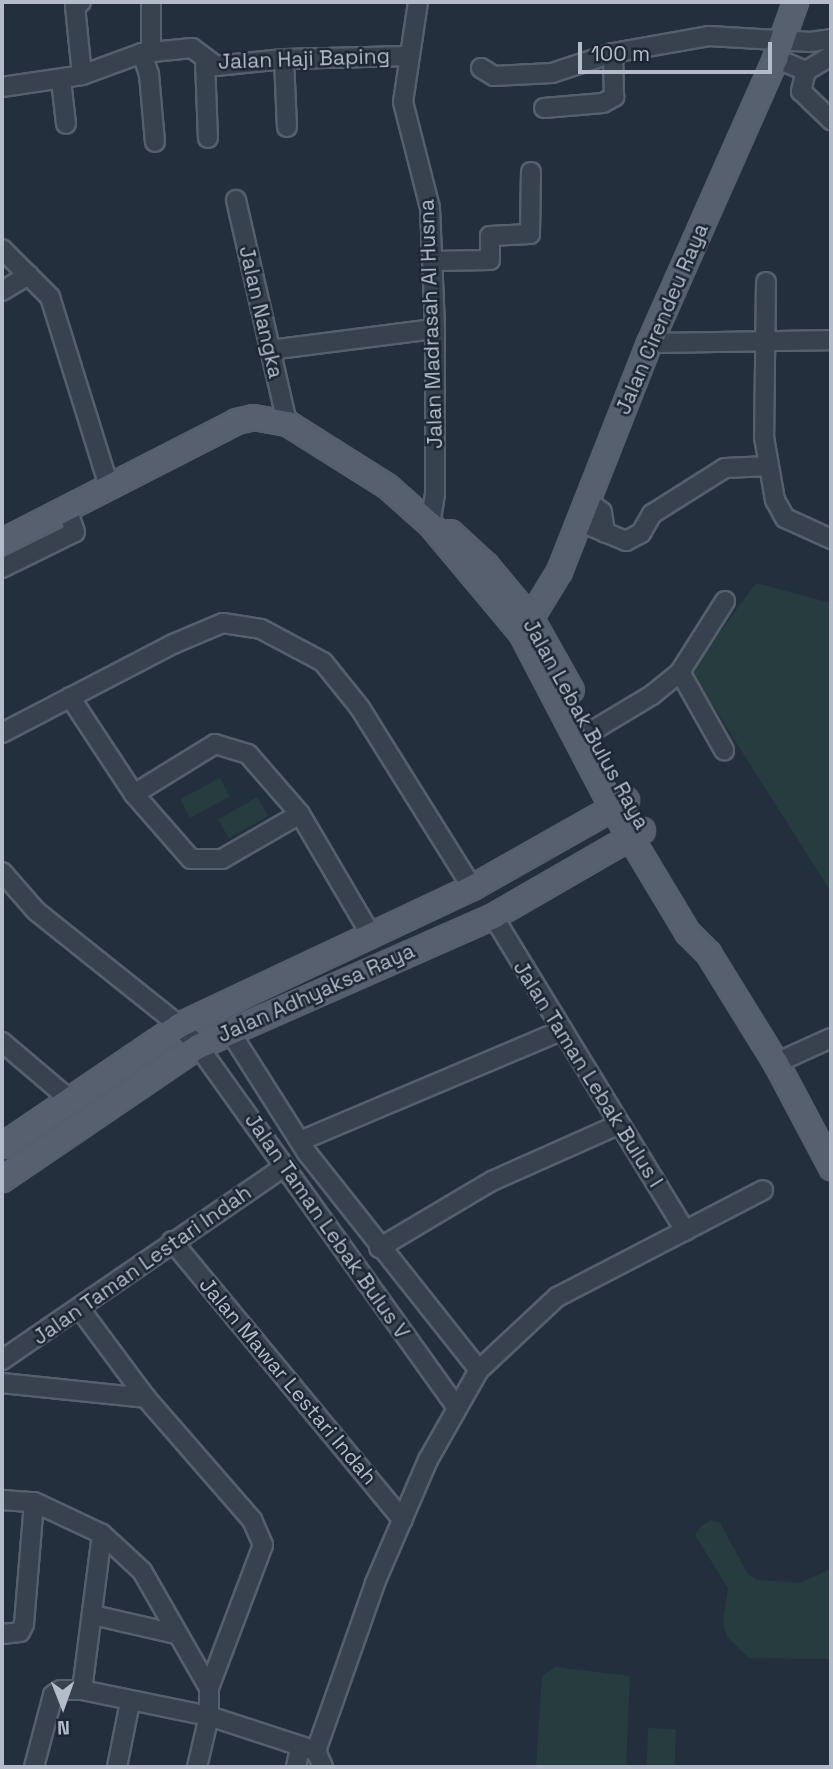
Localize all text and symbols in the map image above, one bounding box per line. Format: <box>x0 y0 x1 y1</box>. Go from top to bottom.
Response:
scale bar <box>581 28 775 72</box>
text: 100 m <box>591 40 650 67</box>
street label: Jalan Haji Baping <box>218 43 390 75</box>
street label: Jalan Madrasah Al Husna <box>414 198 448 450</box>
street label: Jalan Cirendeu Raya <box>610 220 714 418</box>
street label: Jalan Nangka <box>234 243 288 381</box>
street label: Jalan Lebak Bulus Raya <box>518 614 654 834</box>
street label: Jalan Adhyaksa Raya <box>213 938 419 1048</box>
street label: Jalan Taman Lebak Bulus I <box>508 956 668 1192</box>
street label: Jalan Taman Lebak Bulus V <box>239 1108 415 1344</box>
street label: Jalan Taman Lestari Indah <box>28 1180 256 1350</box>
street label: Jalan Mawar Lestari Indah <box>194 1272 382 1490</box>
north arrow <box>28 1671 98 1741</box>
text: N <box>57 1715 70 1740</box>

